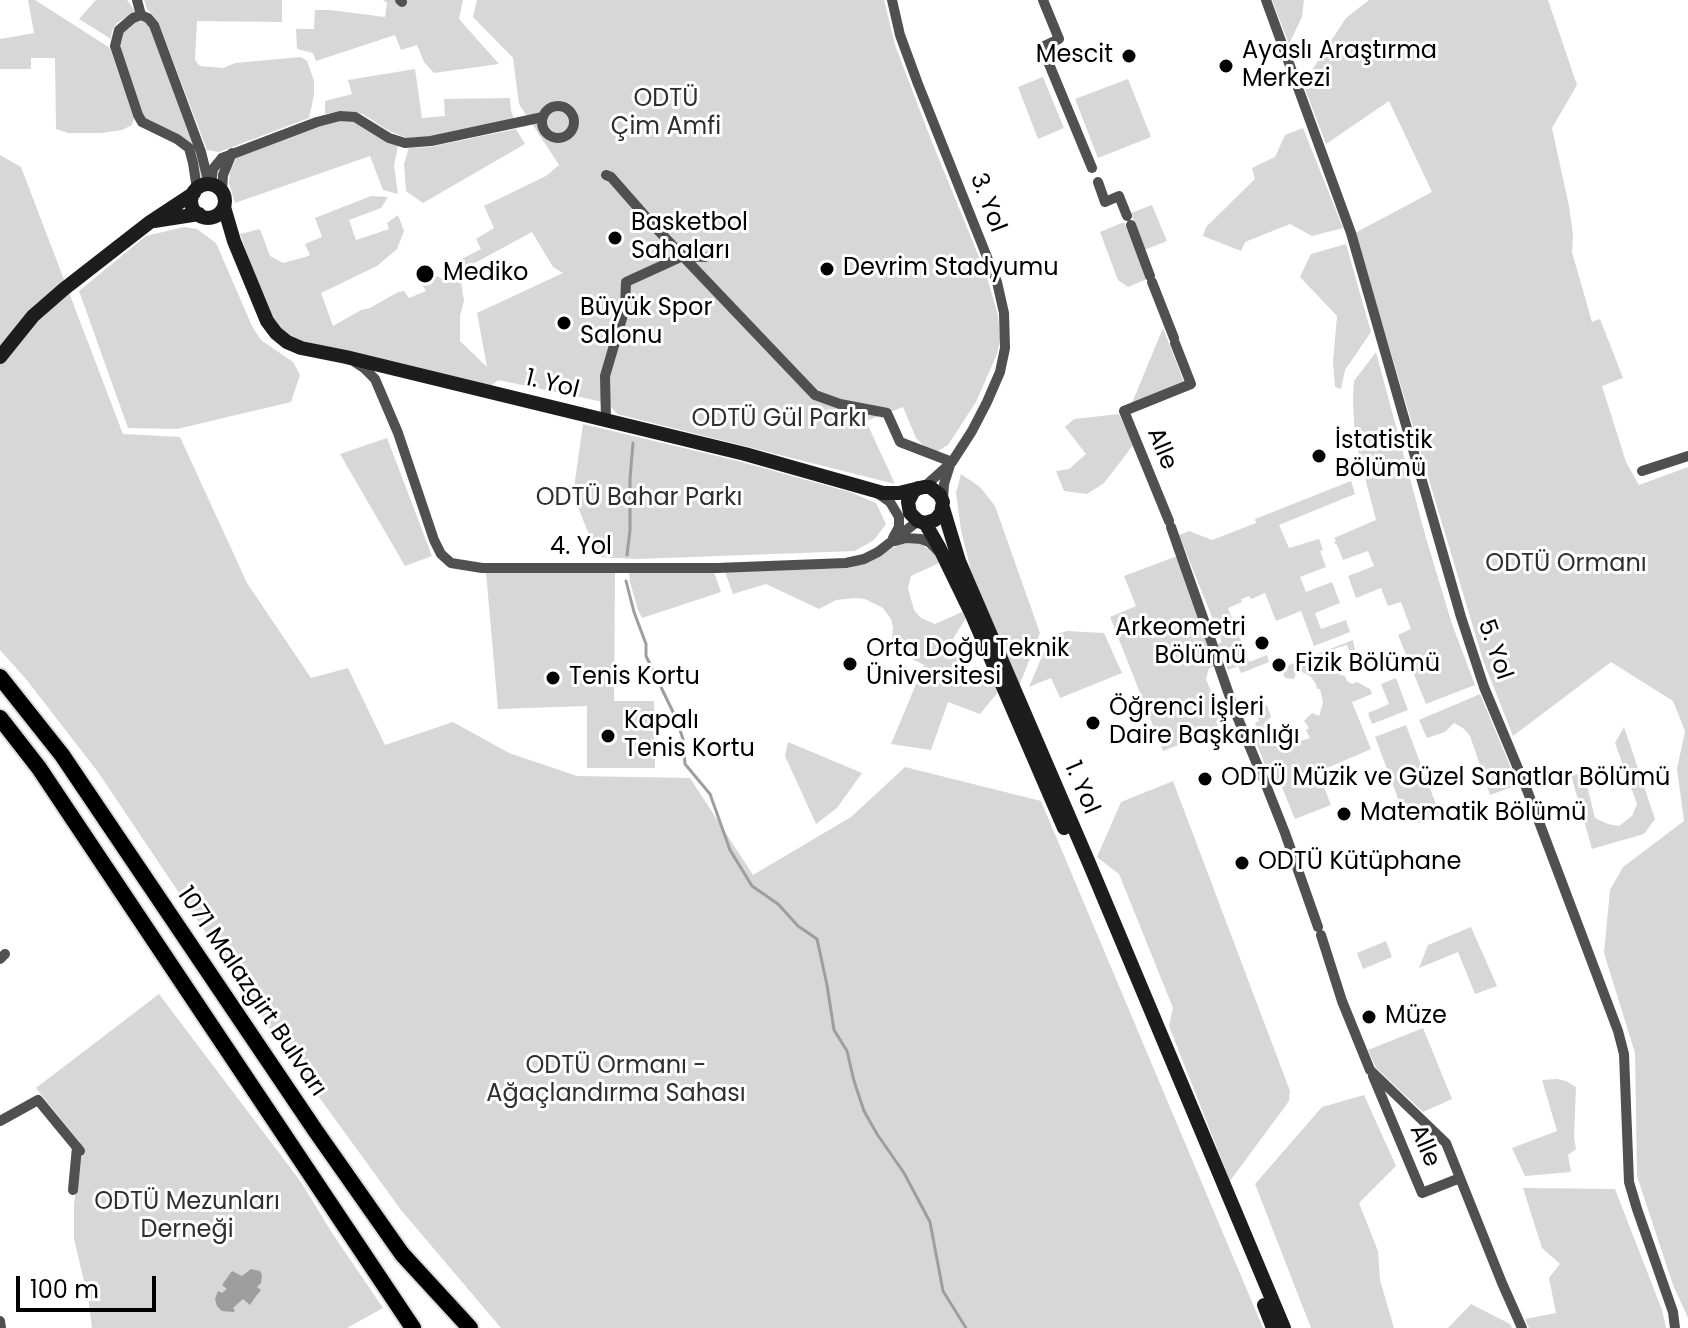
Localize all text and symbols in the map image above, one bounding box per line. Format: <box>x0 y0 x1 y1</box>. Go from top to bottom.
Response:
place label: Ayaslı Araştırma Merkezi <box>1242 38 1437 94</box>
place label: Mescit <box>1036 42 1113 70</box>
marker: Mescit <box>1120 47 1138 65</box>
marker: Ayaslı Araştırma Merkezi <box>1217 57 1235 75</box>
park label: ODTÜ Çim Amfi <box>611 86 721 142</box>
street label: 3. Yol <box>963 169 1011 237</box>
place label: Basketbol Sahaları <box>631 210 748 266</box>
marker: Basketbol Sahaları <box>606 229 624 247</box>
place label: Devrim Stadyumu <box>843 255 1059 283</box>
place label: Mediko <box>443 260 528 288</box>
marker: Devrim Stadyumu <box>818 260 836 278</box>
marker: Mediko <box>414 263 436 285</box>
place label: Büyük Spor Salonu <box>580 295 712 351</box>
marker: Büyük Spor Salonu <box>555 314 573 332</box>
street label: 1. Yol <box>522 364 582 406</box>
park label: ODTÜ Gül Parkı <box>691 406 867 434</box>
street label: Alle <box>1140 424 1182 474</box>
place label: İstatistik Bölümü <box>1335 428 1433 484</box>
marker: İstatistik Bölümü <box>1310 447 1328 465</box>
park label: ODTÜ Bahar Parkı <box>536 485 742 513</box>
street label: 4. Yol <box>550 534 612 562</box>
park label: ODTÜ Ormanı <box>1485 551 1647 579</box>
place label: Arkeometri Bölümü <box>1115 615 1246 671</box>
street label: 5. Yol <box>1470 616 1518 684</box>
marker: Arkeometri Bölümü <box>1253 634 1271 652</box>
place label: Orta Doğu Teknik Üniversitesi <box>866 636 1069 692</box>
place label: Fizik Bölümü <box>1295 651 1440 679</box>
marker: Orta Doğu Teknik Üniversitesi <box>841 655 859 673</box>
marker: Fizik Bölümü <box>1270 656 1288 674</box>
place label: Tenis Kortu <box>569 664 700 692</box>
marker: Tenis Kortu <box>544 669 562 687</box>
place label: Öğrenci İşleri Daire Başkanlığı <box>1109 695 1300 751</box>
place label: Kapalı Tenis Kortu <box>624 708 755 764</box>
marker: Öğrenci İşleri Daire Başkanlığı <box>1084 714 1102 732</box>
marker: Kapalı Tenis Kortu <box>599 727 617 745</box>
street label: 1. Yol <box>1057 757 1105 819</box>
place label: ODTÜ Müzik ve Güzel Sanatlar Bölümü <box>1221 765 1670 793</box>
marker: ODTÜ Müzik ve Güzel Sanatlar Bölümü <box>1196 770 1214 788</box>
place label: Matematik Bölümü <box>1360 800 1586 828</box>
marker: Matematik Bölümü <box>1335 805 1353 823</box>
place label: ODTÜ Kütüphane <box>1258 849 1461 877</box>
marker: ODTÜ Kütüphane <box>1233 854 1251 872</box>
street label: 1071 Malazgirt Bulvarı <box>170 882 332 1102</box>
place label: Müze <box>1385 1003 1447 1031</box>
marker: Müze <box>1360 1008 1378 1026</box>
park label: ODTÜ Ormanı - Ağaçlandırma Sahası <box>486 1053 746 1109</box>
street label: Alle <box>1402 1121 1446 1171</box>
park label: ODTÜ Mezunları Derneği <box>94 1189 280 1245</box>
scale bar <box>20 1260 160 1310</box>
text: 100 m <box>30 1273 99 1306</box>

